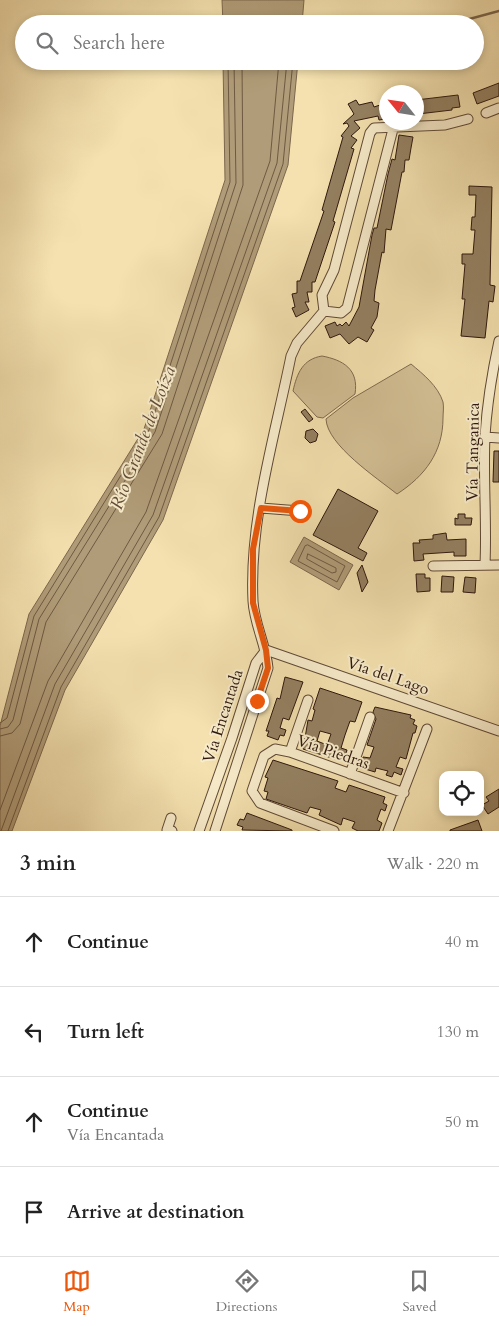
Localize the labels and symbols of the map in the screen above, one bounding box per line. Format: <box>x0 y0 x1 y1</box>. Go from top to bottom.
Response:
north arrow <box>379 85 424 130</box>
water label: Río Grande de Loíza <box>104 363 182 513</box>
street label: Vía Tanganica <box>461 402 485 502</box>
route start <box>289 500 312 523</box>
street label: Vía del Lago <box>344 652 432 700</box>
street label: Vía Encantada <box>198 666 248 766</box>
route end <box>246 690 269 713</box>
street label: Vía Piedras <box>294 729 372 775</box>

